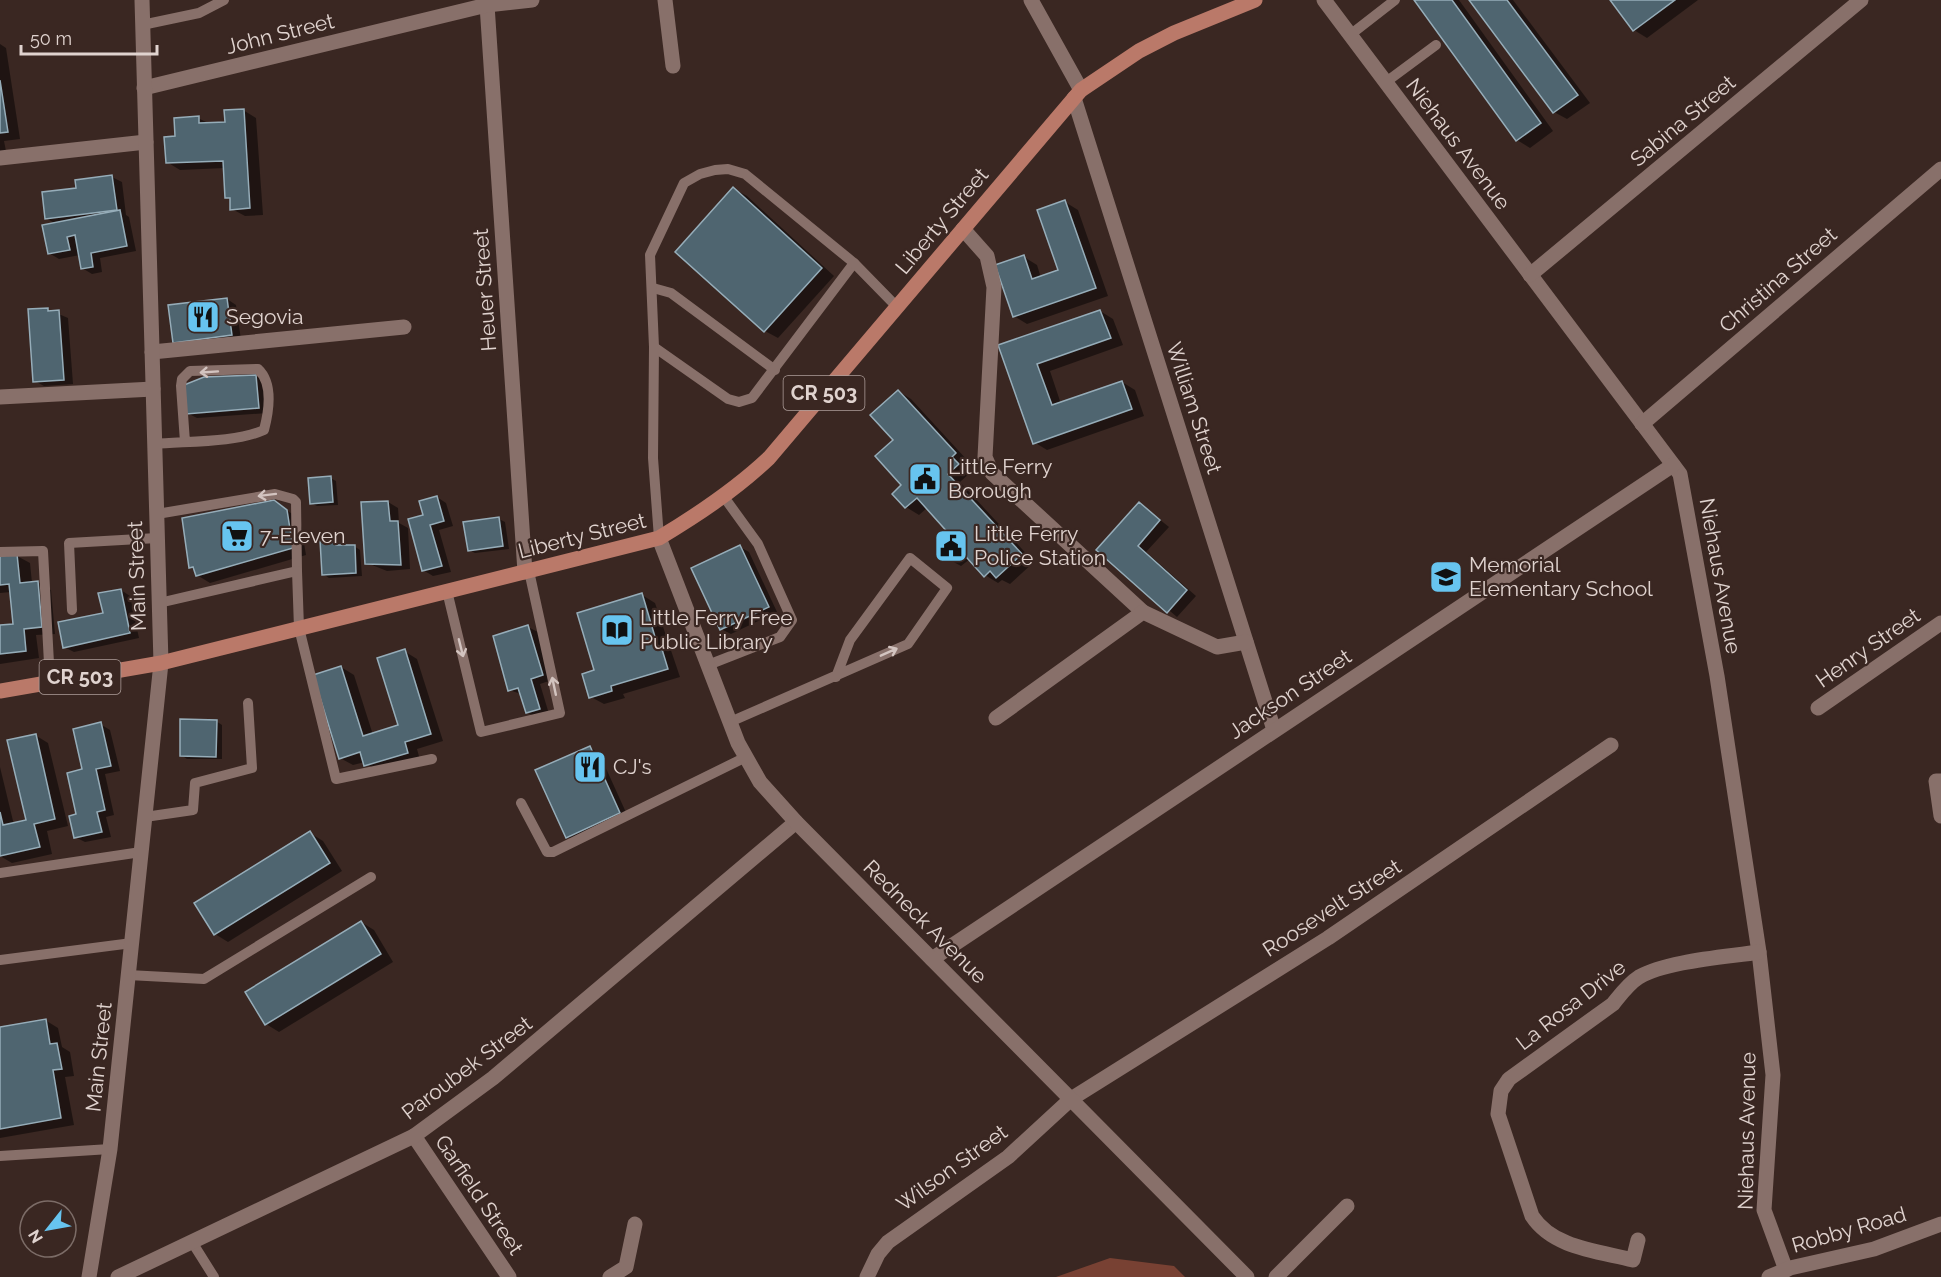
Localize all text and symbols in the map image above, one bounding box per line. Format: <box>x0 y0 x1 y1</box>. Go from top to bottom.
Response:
street label: John Street <box>223 8 337 59</box>
scale bar <box>21 18 158 56</box>
text: 50 m <box>30 28 72 49</box>
street label: Sabina Street <box>1625 70 1740 172</box>
street label: Niehaus Avenue <box>1401 73 1516 214</box>
street label: Liberty Street <box>890 163 993 279</box>
street label: Christina Street <box>1714 222 1842 337</box>
street label: Heuer Street <box>468 228 501 352</box>
restaurant icon: Segovia <box>185 299 221 335</box>
place label: Segovia <box>226 304 303 329</box>
street label: William Street <box>1161 339 1228 477</box>
one-way arrow <box>200 367 220 378</box>
road number: CR 503 <box>784 376 864 410</box>
place label: Little Ferry Borough <box>948 454 1052 503</box>
public building icon: Little Ferry Borough <box>907 461 943 497</box>
one-way arrow <box>257 490 277 501</box>
street label: Niehaus Avenue <box>1694 496 1747 656</box>
street label: Liberty Street <box>515 508 648 563</box>
supermarket icon: 7-Eleven <box>219 518 255 554</box>
street label: Main Street <box>122 521 151 631</box>
place label: Little Ferry Police Station <box>974 521 1106 570</box>
place label: 7-Eleven <box>260 523 345 548</box>
public building icon: Little Ferry Police Station <box>933 528 969 564</box>
place label: Memorial Elementary School <box>1469 552 1653 601</box>
school or university icon: Memorial Elementary School <box>1428 559 1464 595</box>
street label: Henry Street <box>1811 602 1925 693</box>
place label: Little Ferry Free Public Library <box>640 605 792 654</box>
library icon: Little Ferry Free Public Library <box>599 612 635 648</box>
one-way arrow <box>455 638 467 657</box>
street label: Jackson Street <box>1224 643 1356 744</box>
one-way arrow <box>880 646 898 658</box>
road number: CR 503 <box>40 660 121 694</box>
one-way arrow <box>548 677 560 696</box>
restaurant icon: CJ's <box>572 749 608 785</box>
place label: CJ's <box>613 754 652 779</box>
street label: Roosevelt Street <box>1258 854 1406 962</box>
street label: Redneck Avenue <box>858 855 992 989</box>
street label: La Rosa Drive <box>1511 954 1630 1055</box>
street label: Main Street <box>80 1001 117 1113</box>
street label: Paroubek Street <box>397 1011 537 1125</box>
street label: Niehaus Avenue <box>1733 1052 1760 1210</box>
street label: Wilson Street <box>891 1119 1012 1216</box>
street label: Garfield Street <box>430 1130 529 1259</box>
north arrow <box>18 1199 78 1259</box>
street label: Robby Road <box>1789 1201 1909 1258</box>
text: N <box>24 1226 47 1247</box>

